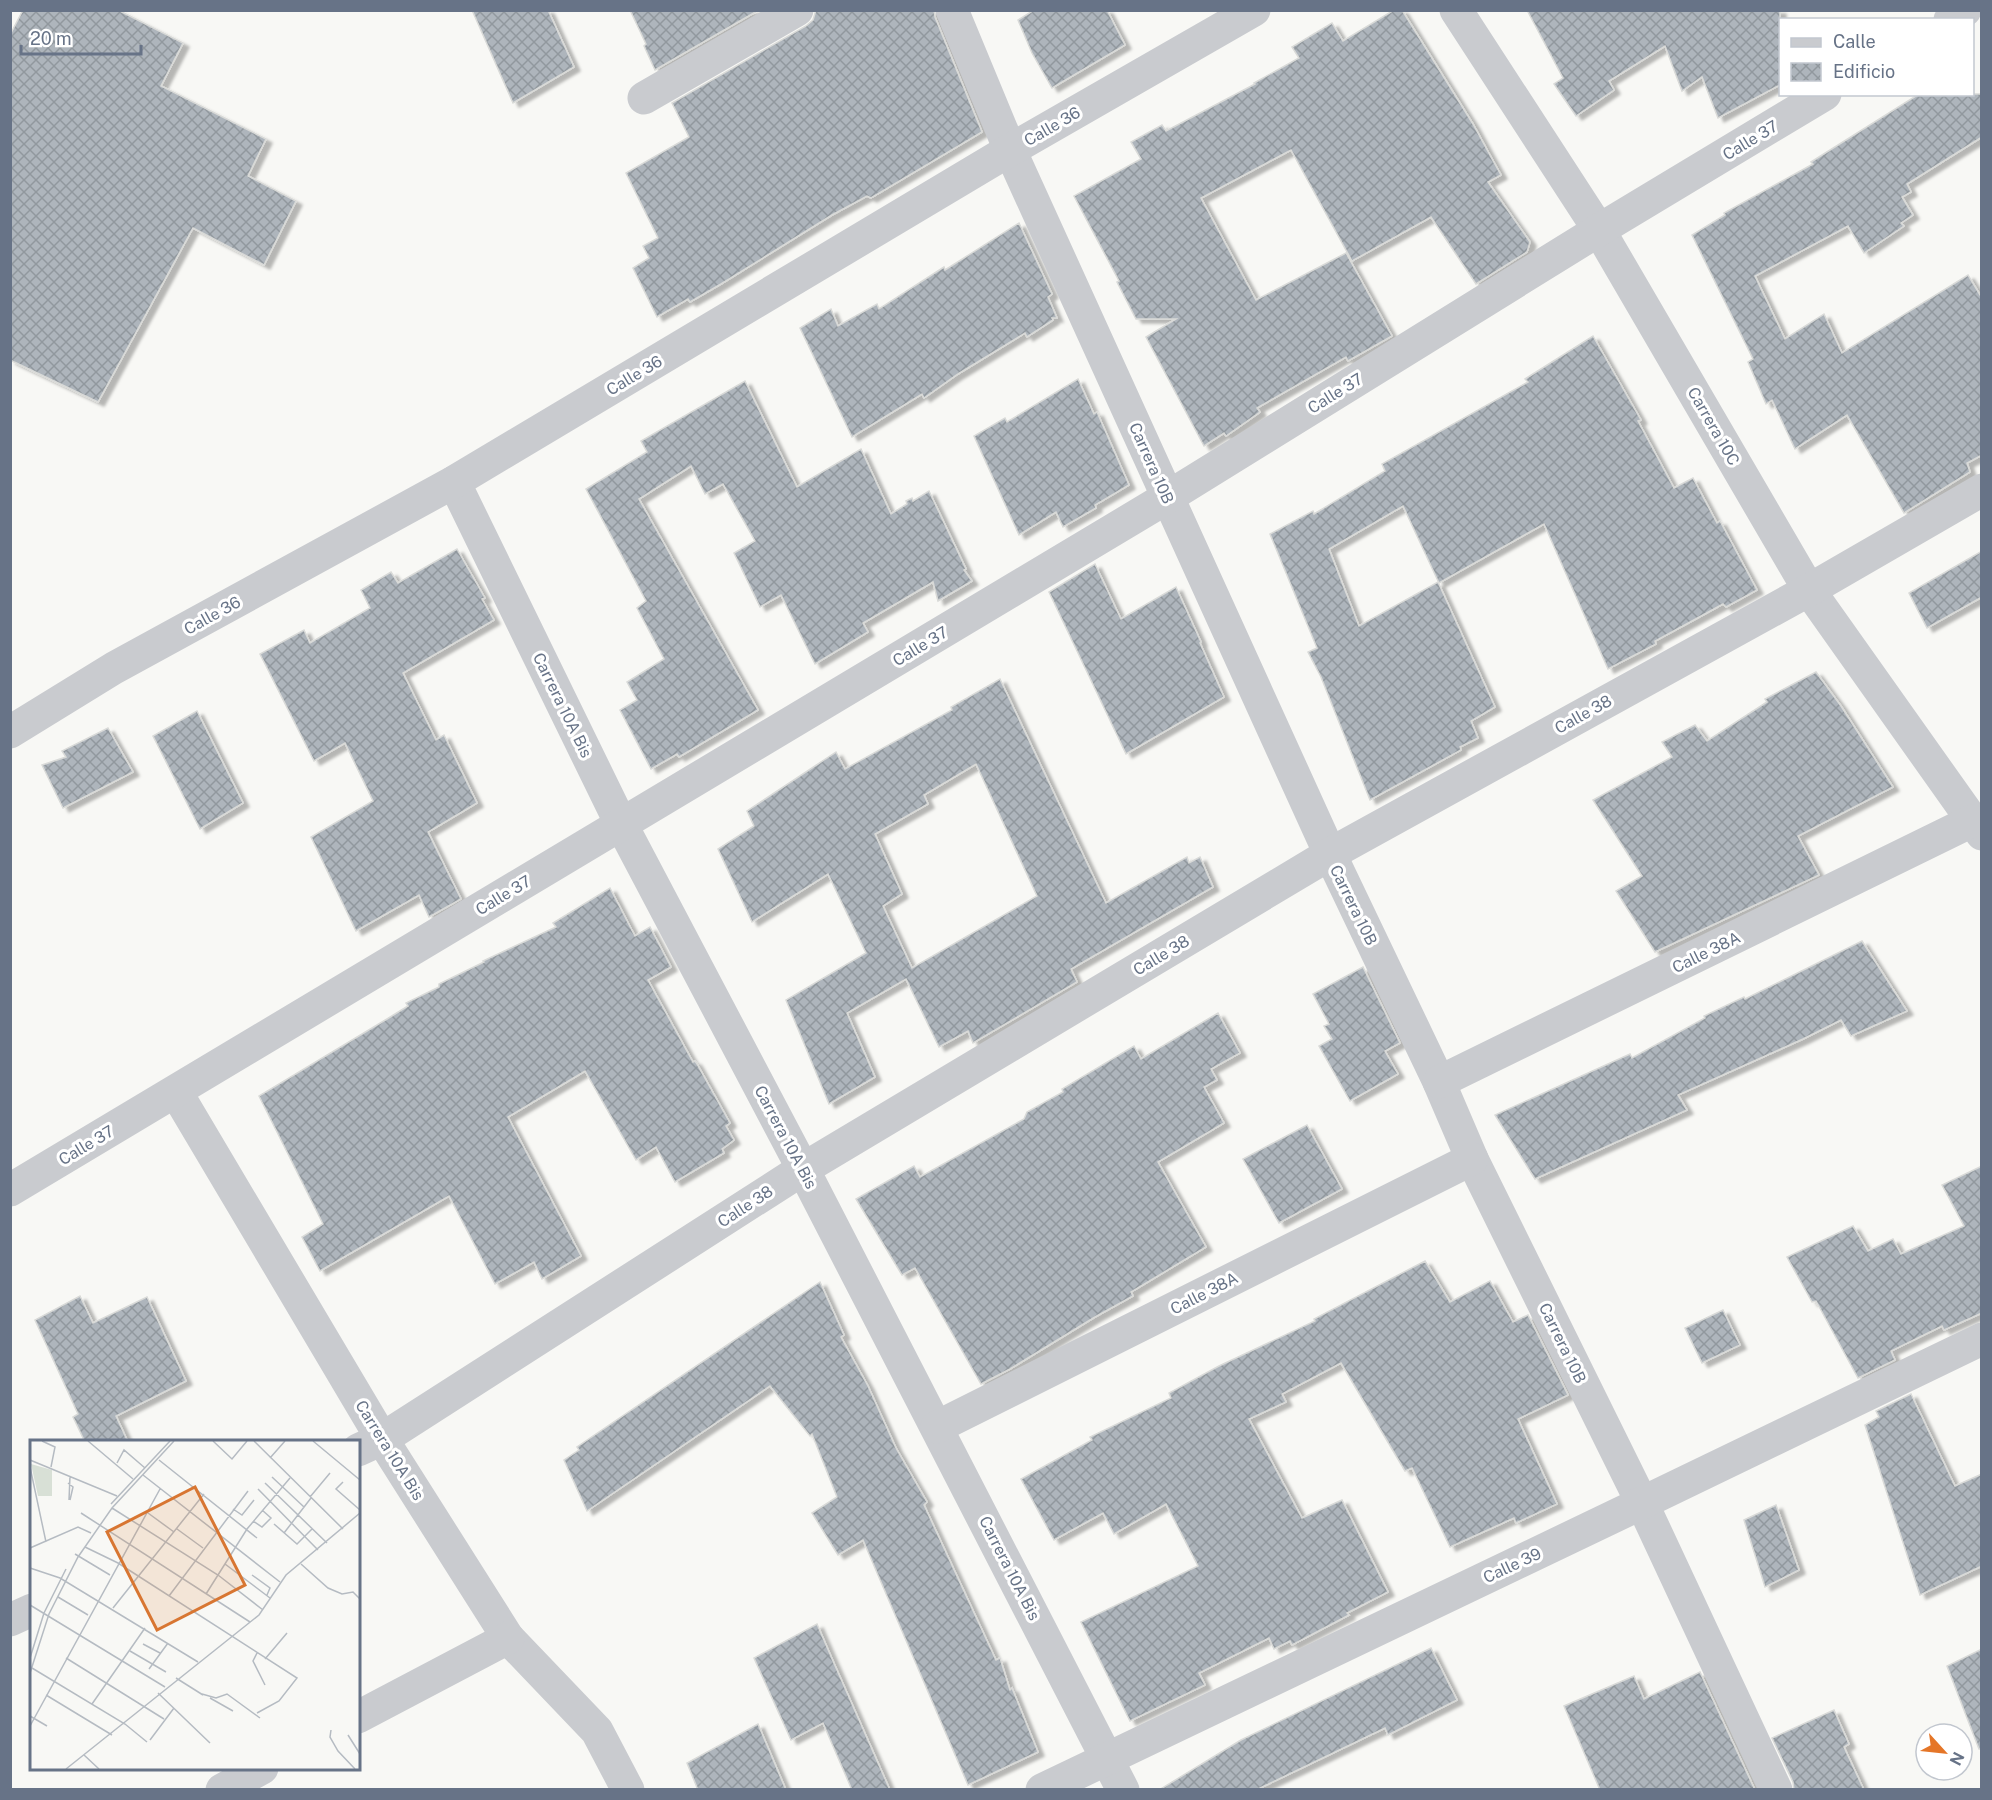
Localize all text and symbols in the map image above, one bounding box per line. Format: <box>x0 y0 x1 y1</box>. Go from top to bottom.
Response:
scale bar <box>21 18 141 56</box>
legend <box>1779 18 1974 96</box>
text: 20 m <box>30 28 72 49</box>
text: Calle <box>1833 31 1876 52</box>
text: Edificio <box>1833 61 1895 82</box>
street label: Calle 36 <box>1021 103 1084 150</box>
street label: Calle 37 <box>1719 117 1781 164</box>
street label: Calle 36 <box>603 351 666 399</box>
street label: Calle 37 <box>1304 369 1366 418</box>
street label: Carrera 10C <box>1684 384 1744 469</box>
street label: Carrera 10B <box>1125 420 1178 507</box>
street label: Calle 36 <box>181 592 244 639</box>
street label: Calle 37 <box>889 623 951 670</box>
street label: Carrera 10A Bis <box>529 650 596 761</box>
street label: Calle 38 <box>1552 691 1615 738</box>
street label: Carrera 10B <box>1326 862 1381 948</box>
street label: Calle 37 <box>472 872 534 919</box>
street label: Calle 38A <box>1669 928 1743 977</box>
street label: Calle 38 <box>1130 931 1193 980</box>
street label: Carrera 10A Bis <box>750 1082 821 1192</box>
street label: Calle 37 <box>55 1122 117 1169</box>
street label: Calle 38 <box>714 1182 776 1231</box>
street label: Calle 38A <box>1167 1268 1241 1319</box>
street label: Carrera 10B <box>1535 1300 1590 1386</box>
street label: Carrera 10A Bis <box>351 1397 428 1504</box>
inset map <box>30 1440 360 1770</box>
street label: Carrera 10A Bis <box>975 1513 1044 1623</box>
street label: Calle 39 <box>1480 1544 1544 1587</box>
north arrow <box>1914 1722 1974 1782</box>
text: N <box>1946 1749 1968 1768</box>

